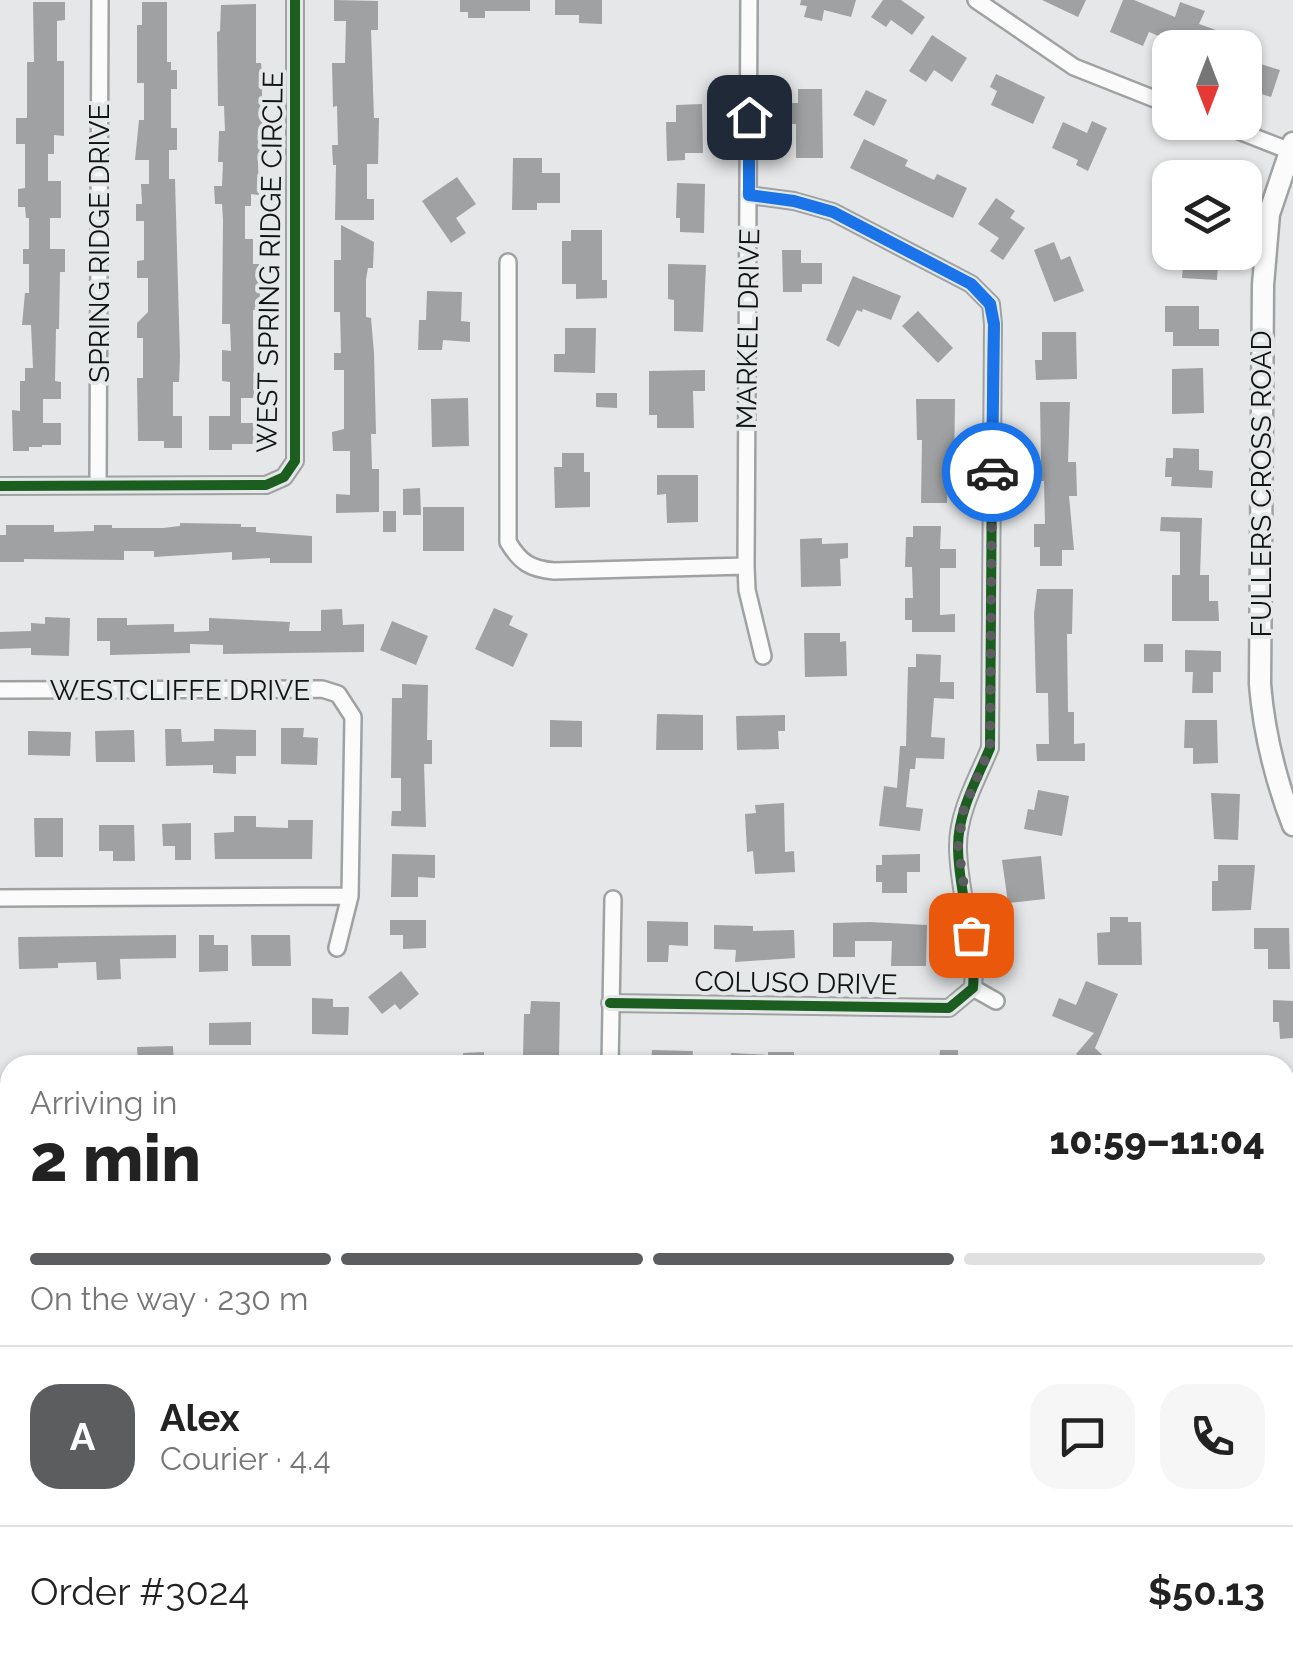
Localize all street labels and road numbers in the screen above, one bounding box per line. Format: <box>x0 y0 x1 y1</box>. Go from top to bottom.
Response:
street label: WEST SPRING RIDGE CIRCLE <box>250 71 290 453</box>
street label: SPRING RIDGE DRIVE <box>83 103 116 383</box>
street label: MARKEL DRIVE <box>730 228 766 430</box>
street label: FULLERS CROSS ROAD <box>1245 331 1278 637</box>
street label: WESTCLIFFE DRIVE <box>50 674 310 707</box>
street label: COLUSO DRIVE <box>694 965 898 1001</box>

